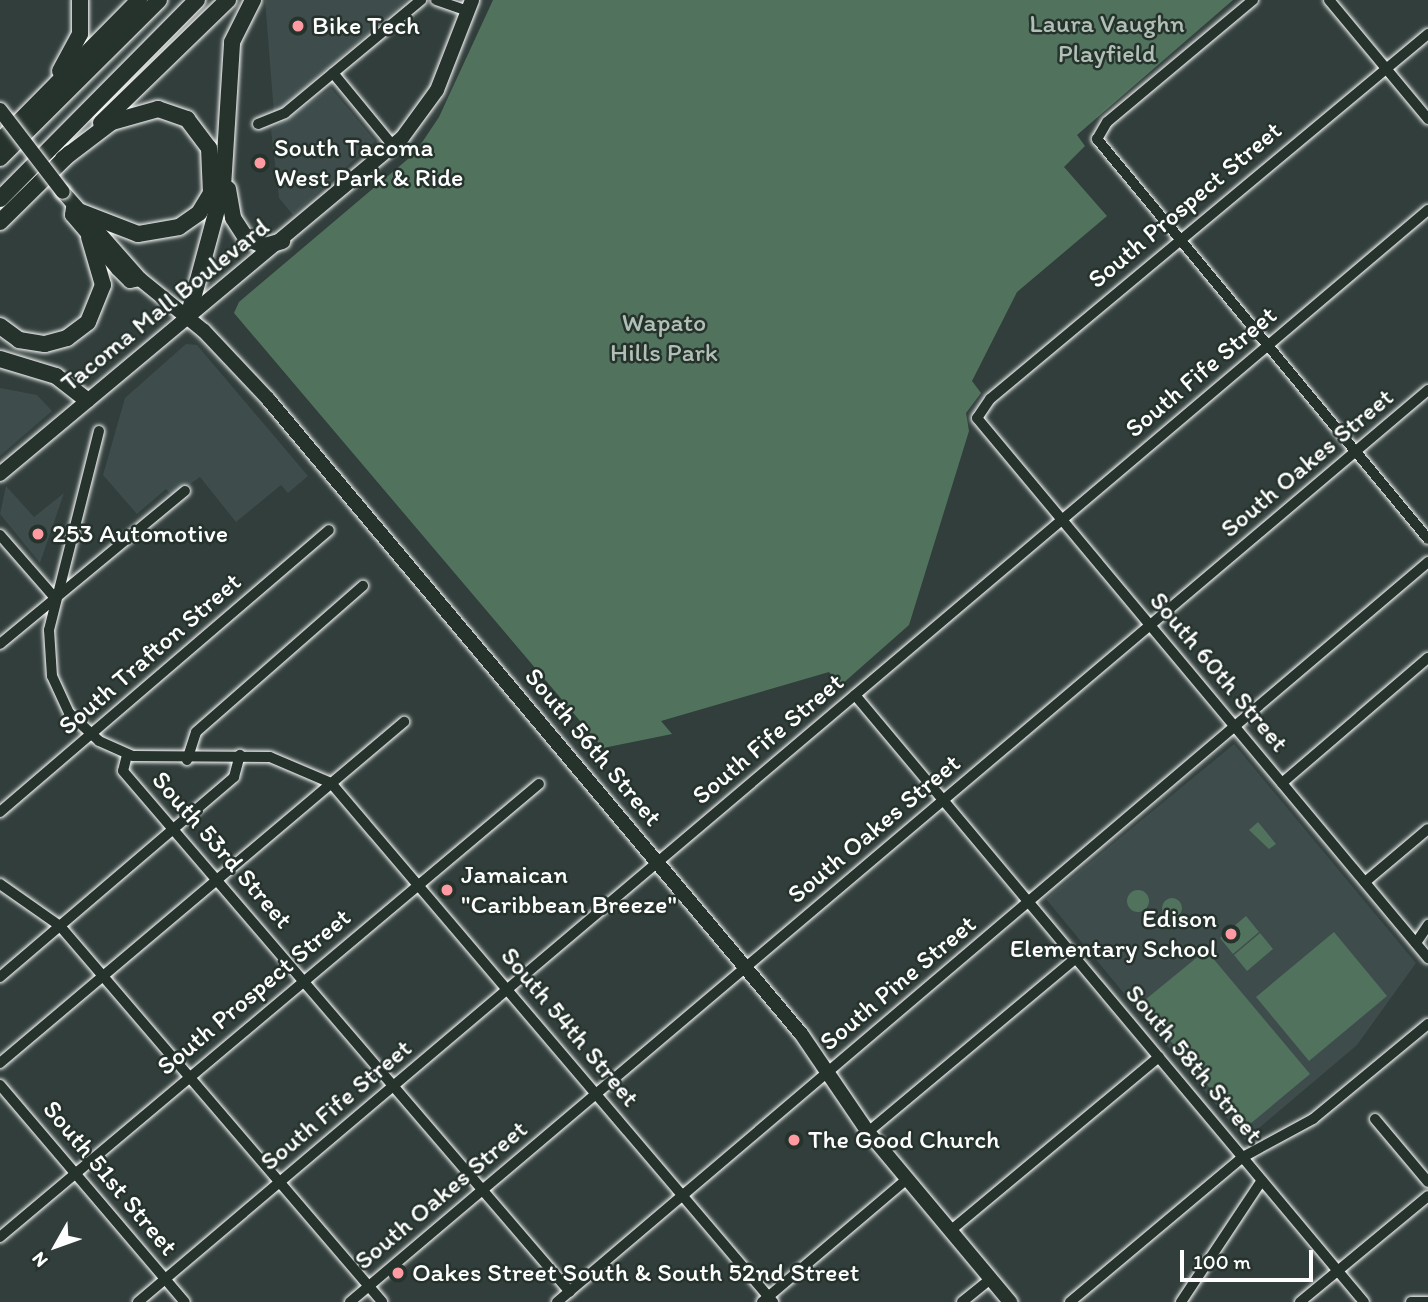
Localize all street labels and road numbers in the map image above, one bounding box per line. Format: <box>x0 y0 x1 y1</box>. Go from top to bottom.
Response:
street label: South Prospect Street <box>1082 115 1288 295</box>
street label: Tacoma Mall Boulevard <box>54 211 276 399</box>
street label: South Fife Street <box>1119 300 1283 444</box>
street label: South Oakes Street <box>1215 382 1399 544</box>
street label: South Trafton Street <box>54 567 246 741</box>
street label: South 60th Street <box>1143 586 1295 758</box>
street label: South 56th Street <box>518 662 668 832</box>
street label: South Fife Street <box>686 667 850 811</box>
street label: South Oakes Street <box>782 748 966 910</box>
street label: South 53rd Street <box>145 765 299 935</box>
street label: South Prospect Street <box>151 902 357 1082</box>
street label: South Pine Street <box>814 909 982 1057</box>
street label: South 54th Street <box>494 941 646 1113</box>
street label: South 58th Street <box>1119 979 1269 1149</box>
street label: South Fife Street <box>254 1033 418 1177</box>
street label: South 51st Street <box>36 1094 184 1262</box>
street label: South Oakes Street <box>349 1114 533 1276</box>

